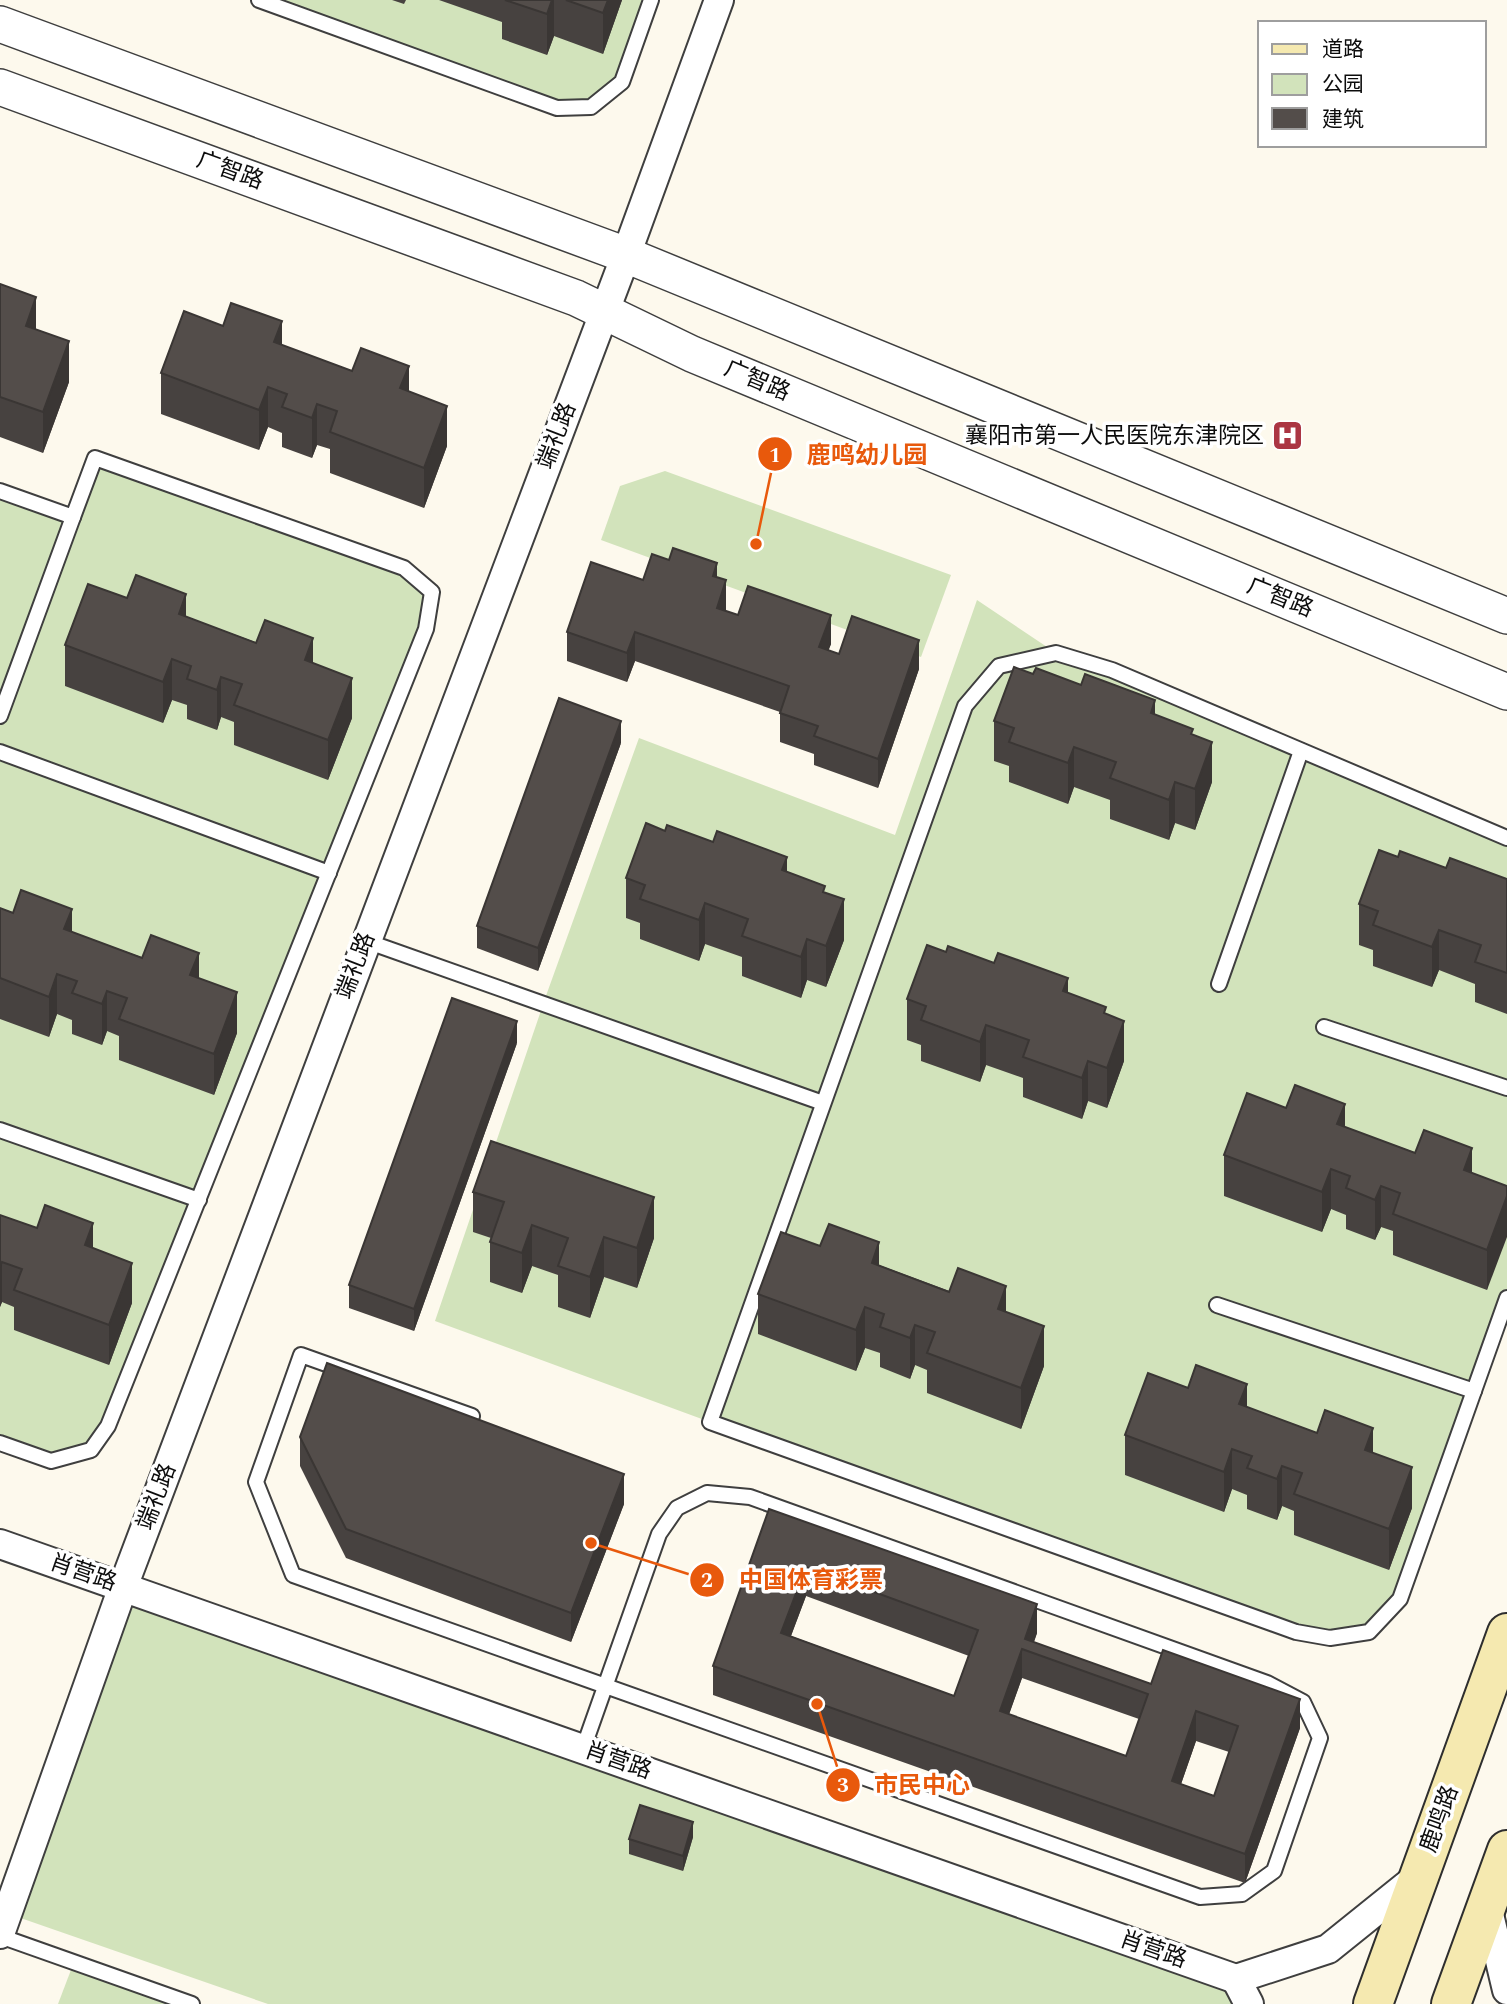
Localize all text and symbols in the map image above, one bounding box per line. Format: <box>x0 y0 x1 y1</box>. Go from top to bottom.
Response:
legend <box>1258 21 1486 147</box>
text: 道路 <box>1322 34 1364 66</box>
text: 公园 <box>1322 69 1364 101</box>
text: 建筑 <box>1322 104 1364 136</box>
street label: 广智路 <box>192 143 268 199</box>
street label: 广智路 <box>718 351 796 411</box>
street label: 端礼路 <box>528 398 586 474</box>
place label: 襄阳市第一人民医院东津院区 <box>965 419 1264 454</box>
hospital icon: 襄阳市第一人民医院东津院区 <box>1270 419 1304 453</box>
callout: 鹿鸣幼儿园 <box>758 432 941 477</box>
text: 鹿鸣幼儿园 <box>807 438 927 474</box>
text: 1 <box>769 440 781 472</box>
street label: 广智路 <box>1241 569 1319 627</box>
street label: 端礼路 <box>327 928 385 1004</box>
street label: 端礼路 <box>128 1459 186 1535</box>
street label: 肖营路 <box>45 1545 121 1601</box>
callout: 中国体育彩票 <box>690 1557 897 1602</box>
text: 中国体育彩票 <box>739 1563 883 1599</box>
text: 2 <box>701 1565 713 1597</box>
street label: 肖营路 <box>580 1733 656 1789</box>
callout: 市民中心 <box>825 1762 984 1807</box>
text: 市民中心 <box>874 1768 970 1804</box>
text: 3 <box>837 1770 849 1802</box>
street label: 鹿鸣路 <box>1412 1781 1468 1857</box>
street label: 肖营路 <box>1115 1922 1191 1978</box>

